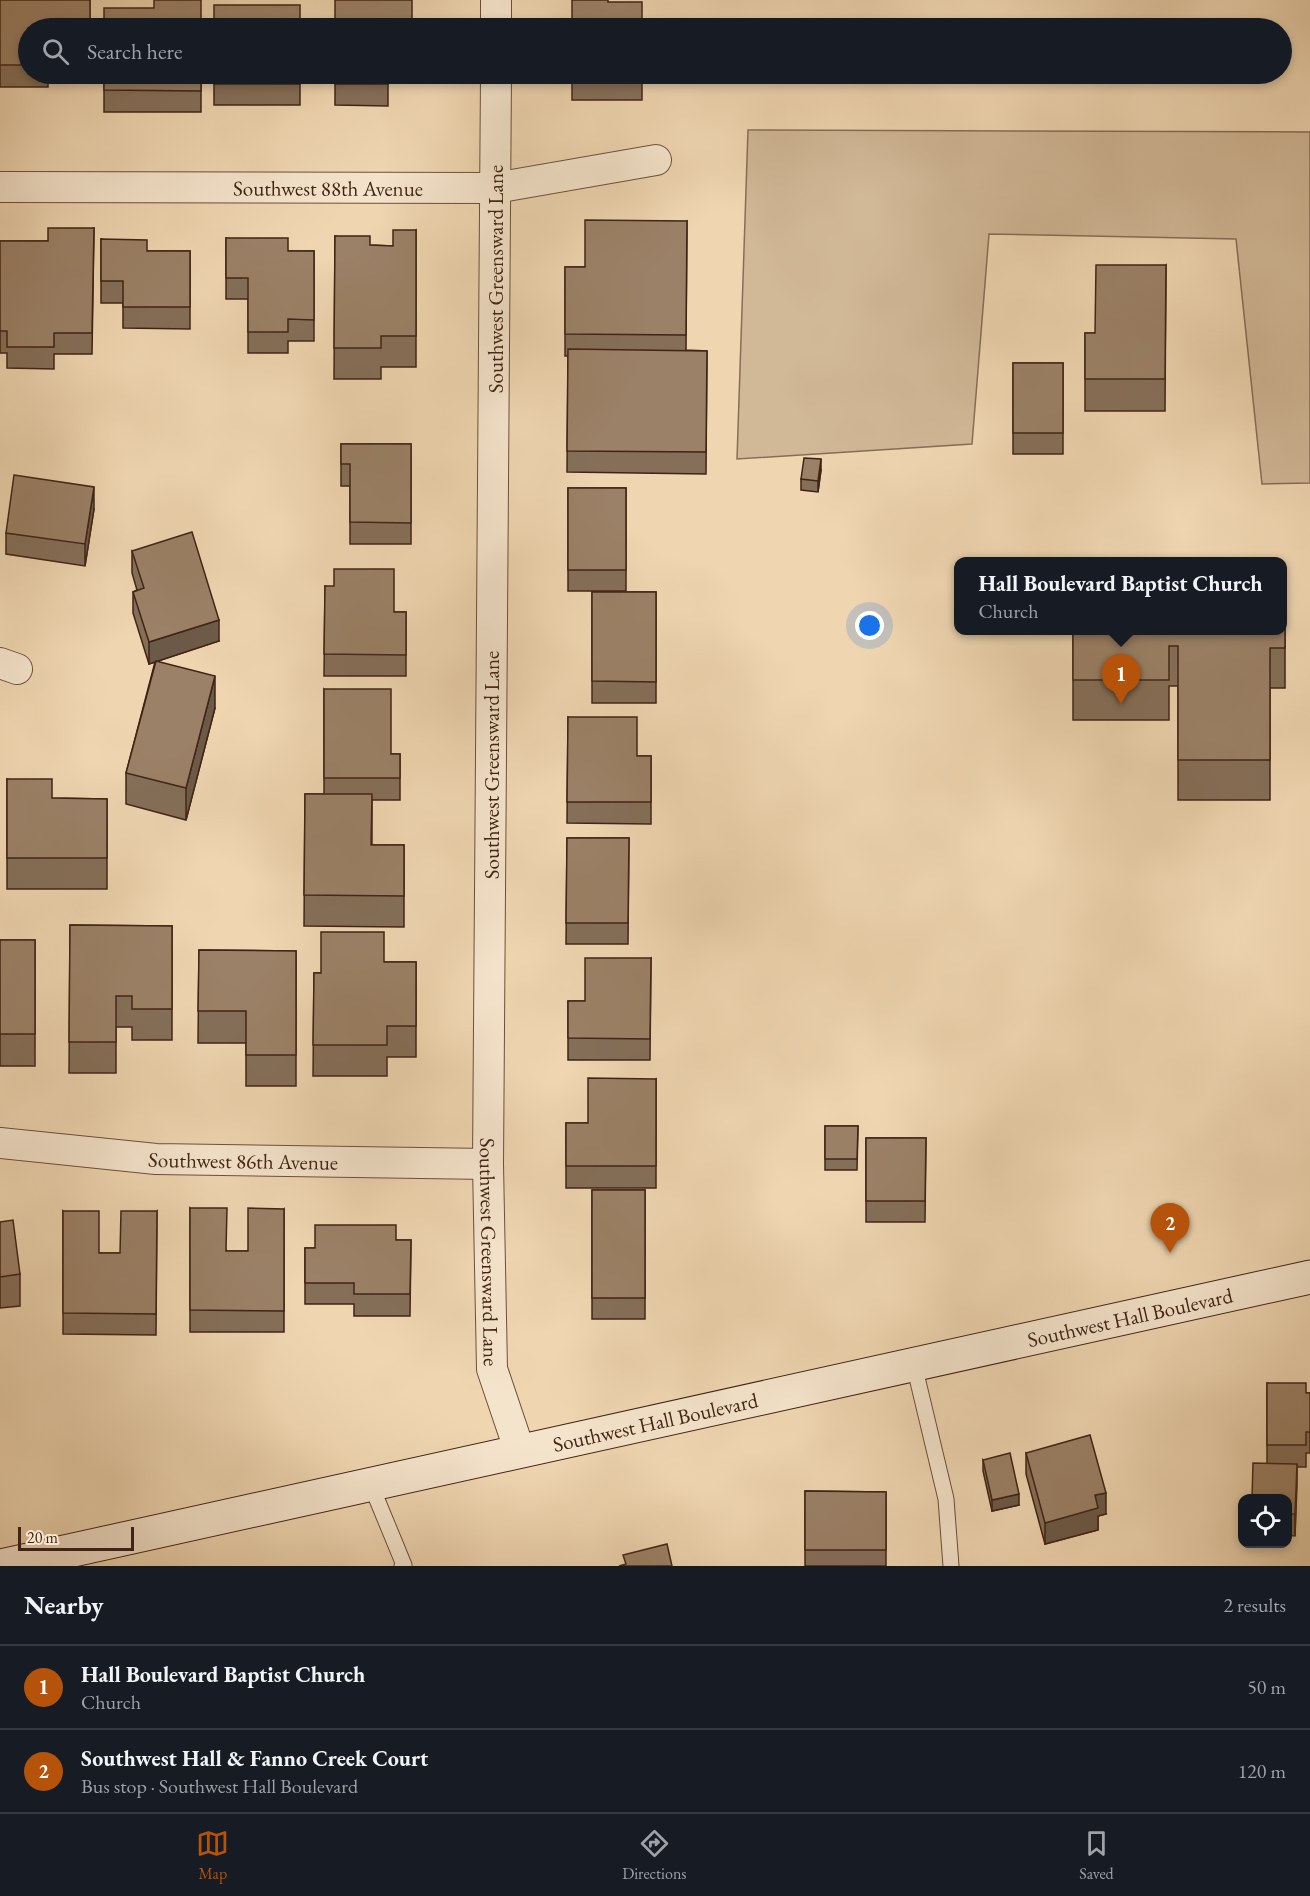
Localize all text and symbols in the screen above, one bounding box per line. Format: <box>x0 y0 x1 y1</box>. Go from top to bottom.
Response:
search box <box>18 18 1292 84</box>
icon: search <box>39 35 72 68</box>
text: Search here <box>87 37 182 66</box>
street label: Southwest Greensward Lane <box>482 165 509 393</box>
street label: Southwest 88th Avenue <box>233 174 423 201</box>
popup <box>954 557 1287 635</box>
text: Hall Boulevard Baptist Church <box>978 569 1263 598</box>
text: Church <box>978 598 1039 624</box>
your location <box>855 611 884 640</box>
street label: Southwest Greensward Lane <box>478 651 505 879</box>
pin: 1 <box>1102 654 1140 704</box>
street label: Southwest Greensward Lane <box>474 1138 505 1366</box>
street label: Southwest 86th Avenue <box>147 1145 338 1175</box>
pin: 2 <box>1150 1204 1190 1253</box>
street label: Southwest Hall Boulevard <box>1025 1281 1235 1353</box>
street label: Southwest Hall Boulevard <box>550 1386 761 1457</box>
map controls <box>1238 1494 1292 1548</box>
button: locate <box>1238 1494 1292 1548</box>
scale bar <box>18 1524 134 1552</box>
text: 20 m <box>27 1527 58 1548</box>
text: Nearby <box>24 1588 104 1622</box>
text: 2 results <box>1223 1592 1286 1618</box>
text: Hall Boulevard Baptist Church <box>81 1660 365 1689</box>
text: 1 <box>38 1674 49 1700</box>
text: 50 m <box>1247 1674 1286 1700</box>
text: Church <box>81 1689 141 1715</box>
text: Southwest Hall & Fanno Creek Court <box>81 1744 428 1773</box>
text: 2 <box>38 1758 49 1784</box>
text: 120 m <box>1238 1758 1286 1784</box>
text: Bus stop · Southwest Hall Boulevard <box>81 1773 358 1799</box>
tab: Map <box>196 1827 229 1884</box>
tab: Directions <box>622 1827 687 1884</box>
tab: Saved <box>1079 1827 1114 1884</box>

